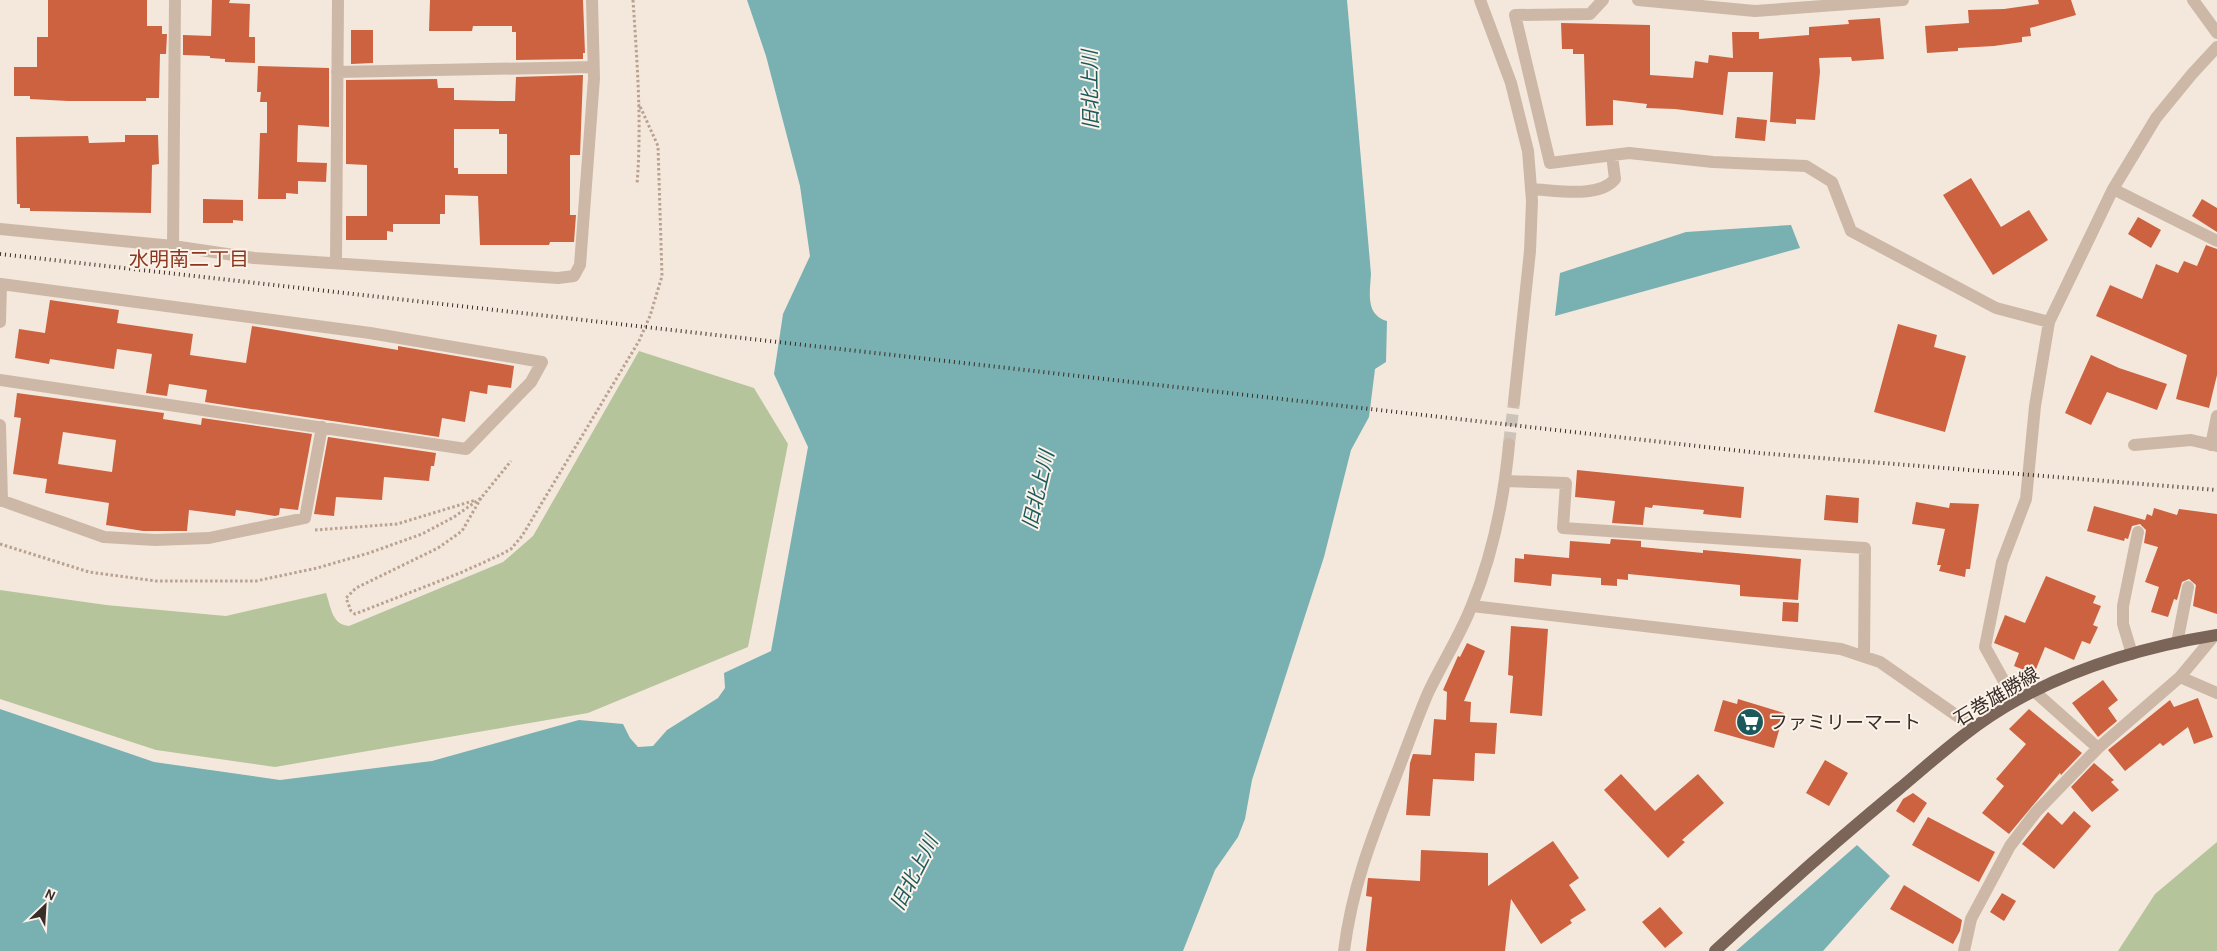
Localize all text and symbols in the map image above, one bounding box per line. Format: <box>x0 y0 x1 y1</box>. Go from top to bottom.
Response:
water label: 旧北上川 <box>1078 48 1103 130</box>
district label: 水明南二丁目 <box>129 248 249 271</box>
water label: 旧北上川 <box>1018 447 1059 532</box>
street label: 石巻雄勝線 <box>1950 663 2043 731</box>
supermarket icon: ファミリーマート <box>1735 707 1765 737</box>
place label: ファミリーマート <box>1769 712 1921 734</box>
water label: 旧北上川 <box>886 831 944 914</box>
north arrow <box>20 881 70 931</box>
text: N <box>42 885 58 904</box>

